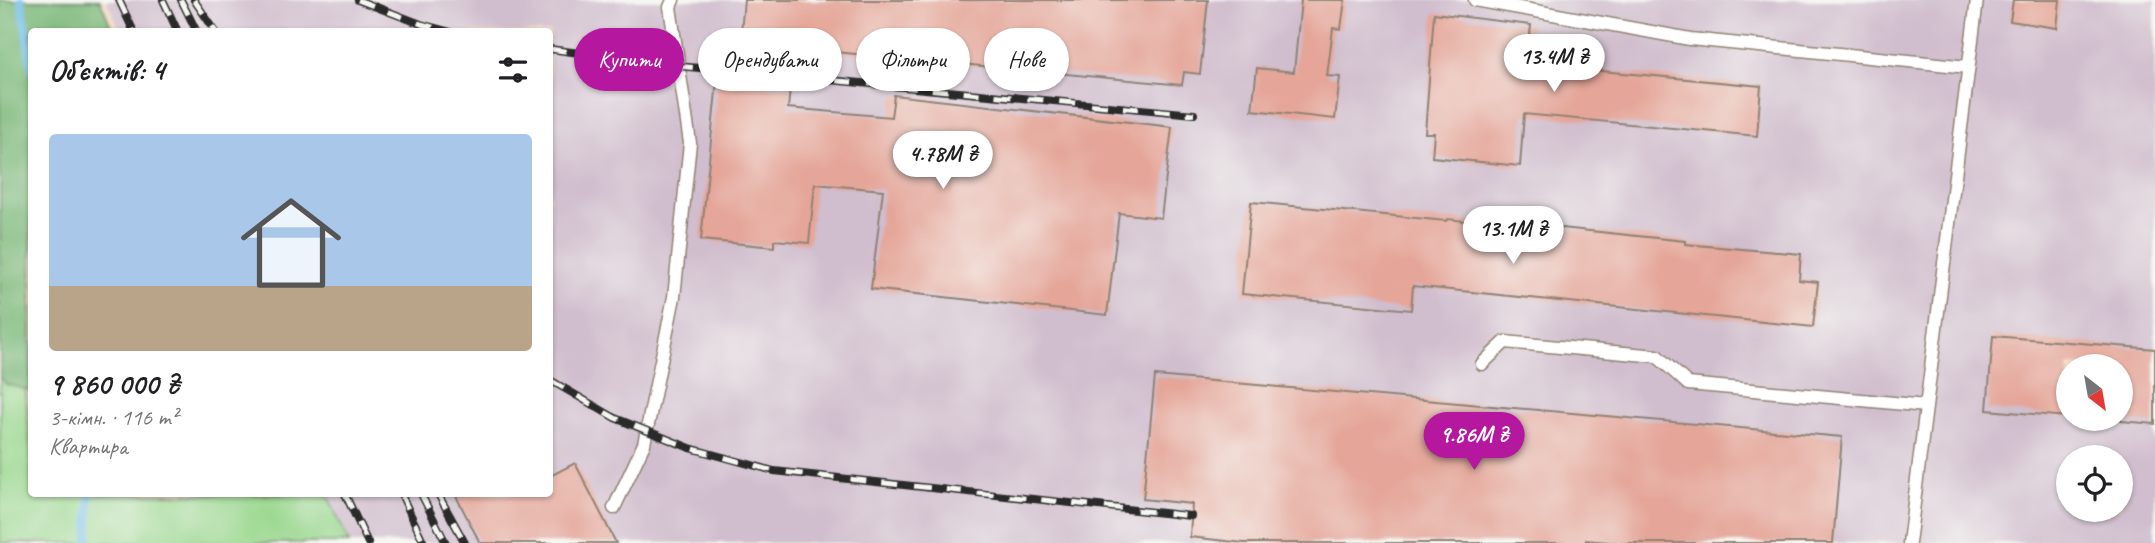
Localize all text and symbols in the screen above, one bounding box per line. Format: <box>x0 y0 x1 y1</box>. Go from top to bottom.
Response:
chip: Купити <box>574 28 684 91</box>
chip: Орендувати <box>698 28 842 91</box>
chip: Фільтри <box>856 28 970 91</box>
chip: Нове <box>984 28 1069 91</box>
pin: 13.4M ₴ <box>1489 34 1619 94</box>
text: 13.4M ₴ <box>1520 42 1588 71</box>
text: Об’єктів: 4 <box>49 51 165 89</box>
icon: filters <box>494 51 532 89</box>
pin: 4.78M ₴ <box>878 132 1008 191</box>
text: 4.78M ₴ <box>909 139 977 168</box>
icon: home <box>228 180 354 306</box>
pin: 13.1M ₴ <box>1448 206 1578 266</box>
text: 13.1M ₴ <box>1479 214 1547 243</box>
north arrow <box>2056 354 2133 430</box>
map controls <box>2056 354 2133 522</box>
text: 9 860 000 ₴ <box>49 365 179 403</box>
text: 3-кімн. · 116 m² <box>49 403 178 432</box>
pin: 9.86M ₴ <box>1409 412 1539 472</box>
text: 9.86M ₴ <box>1440 420 1508 449</box>
text: Квартира <box>49 432 127 461</box>
button: locate <box>2056 445 2133 522</box>

